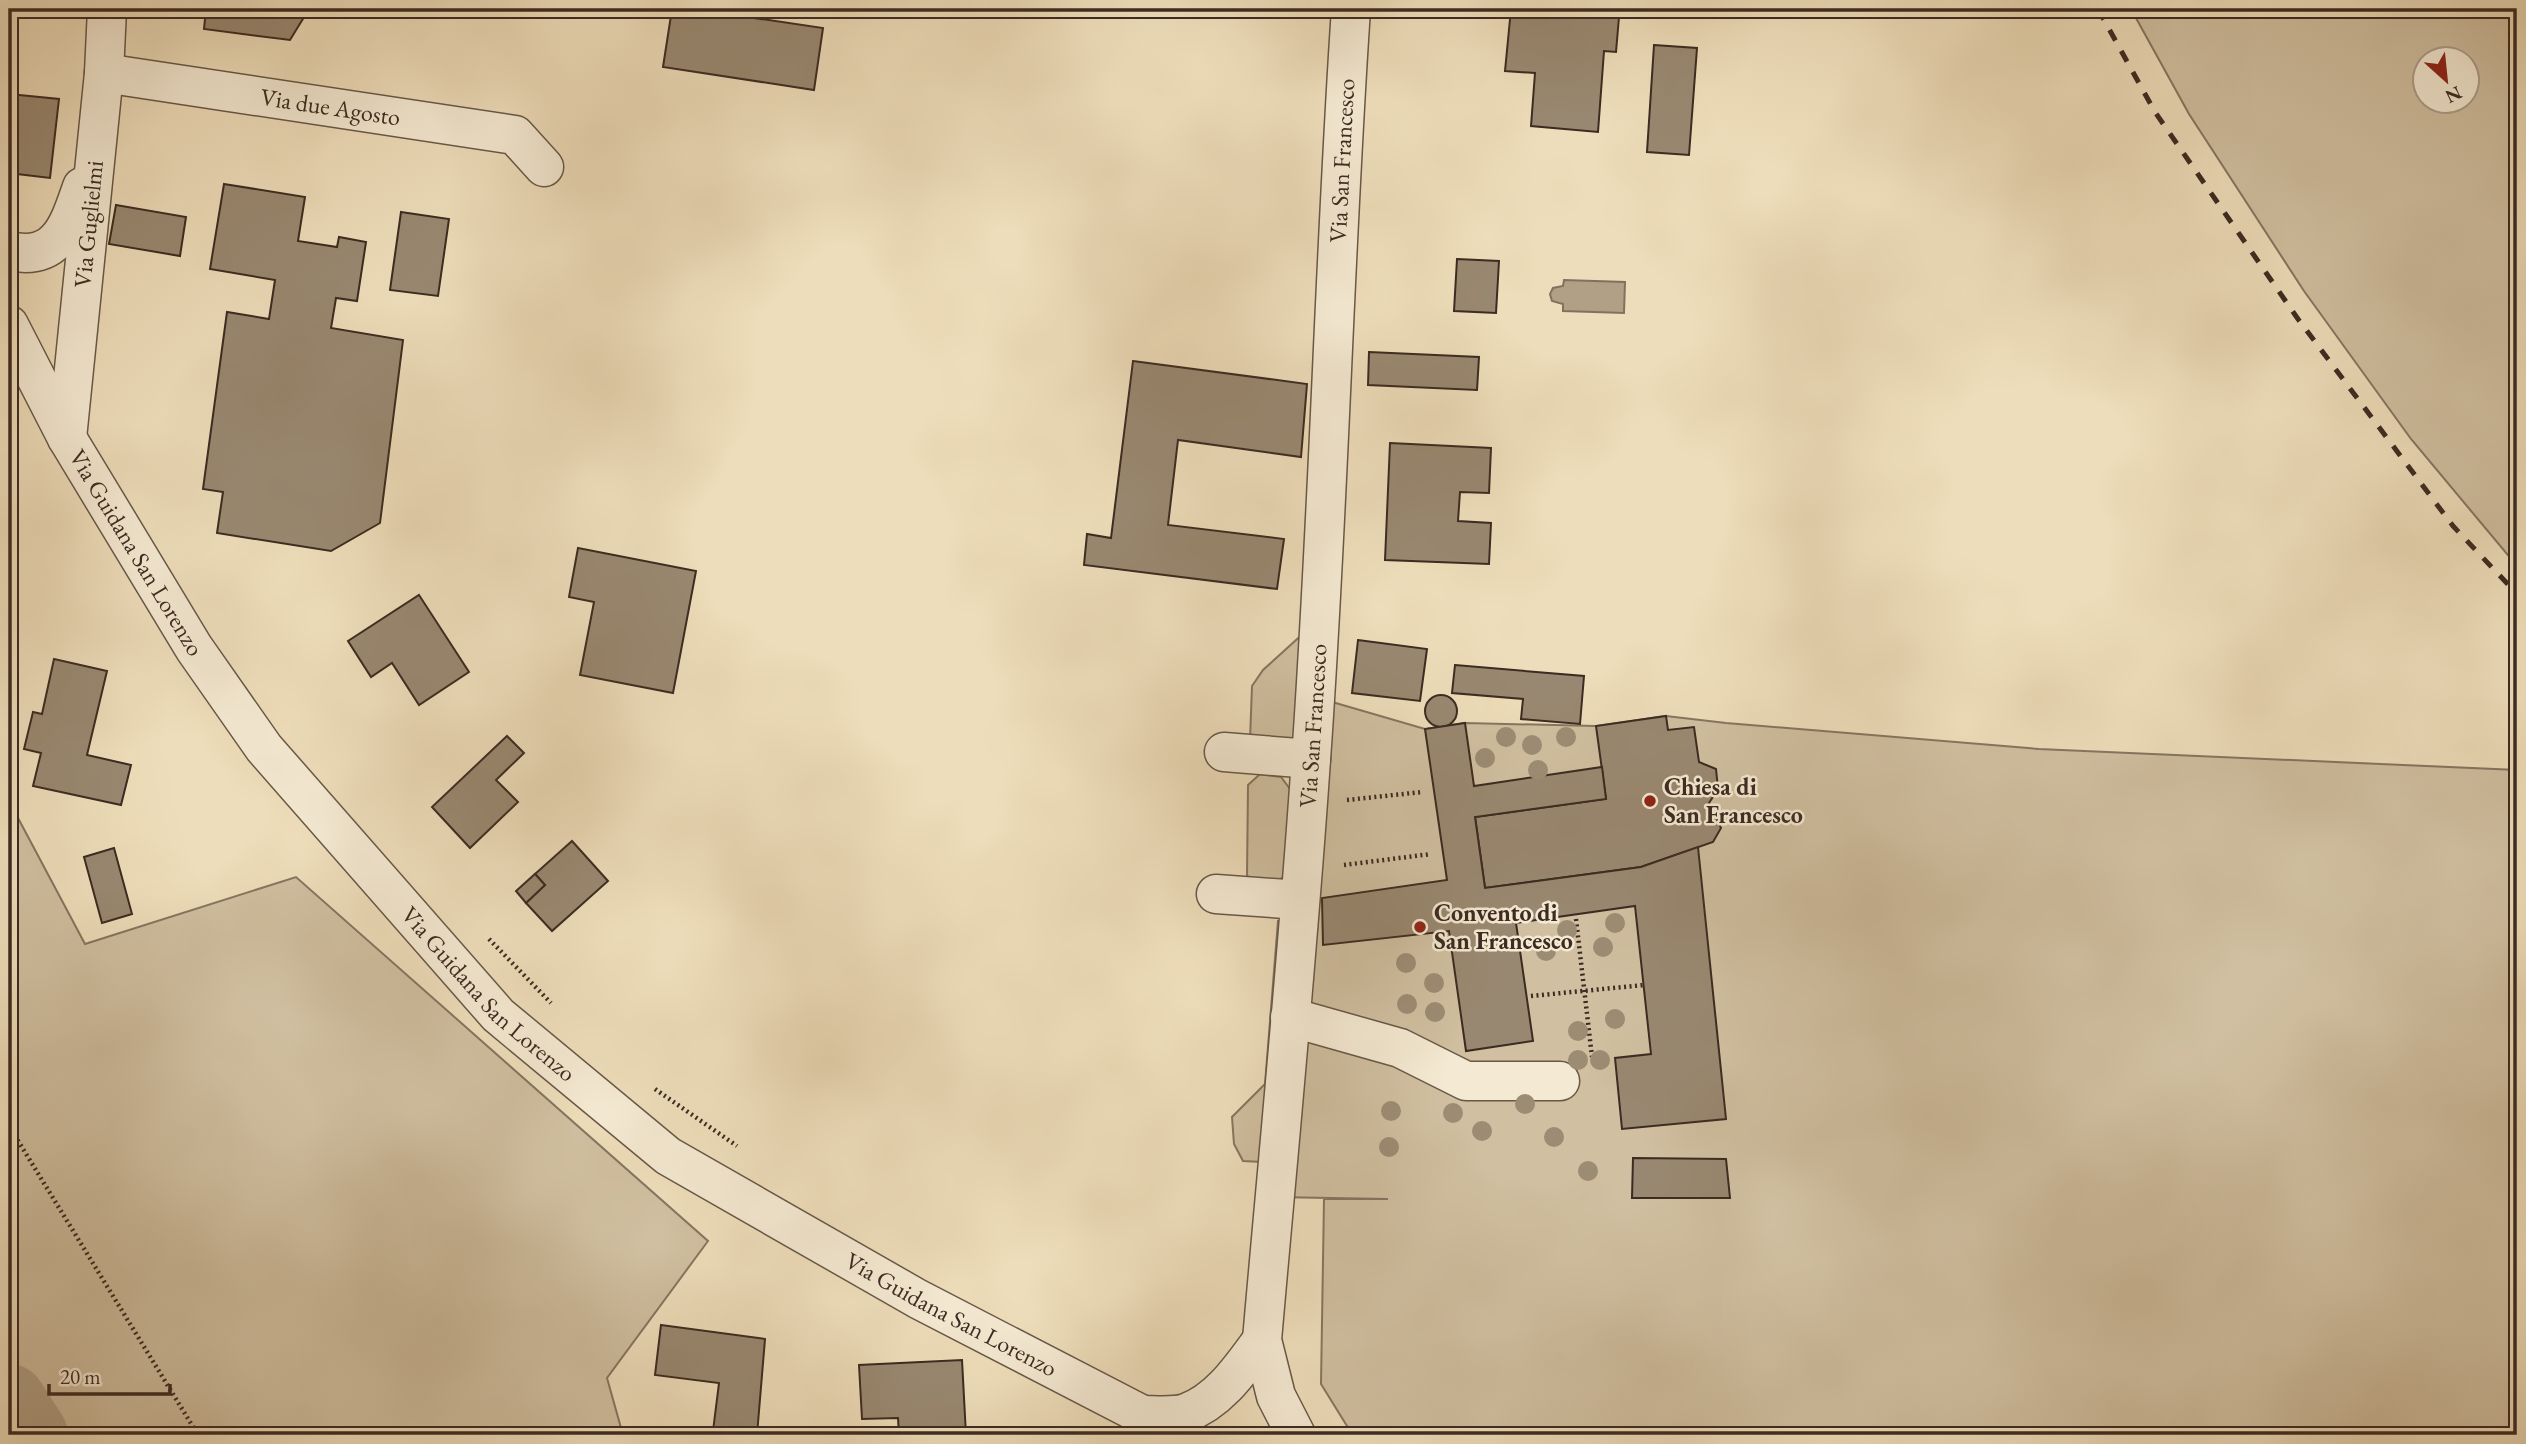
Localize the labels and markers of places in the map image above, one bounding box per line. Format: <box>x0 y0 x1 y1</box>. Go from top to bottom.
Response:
place label: Chiesa di San Francesco <box>1664 771 1803 830</box>
marker: Chiesa di San Francesco <box>1642 793 1658 809</box>
place label: Convento di San Francesco <box>1434 897 1573 956</box>
marker: Convento di San Francesco <box>1412 919 1428 935</box>

